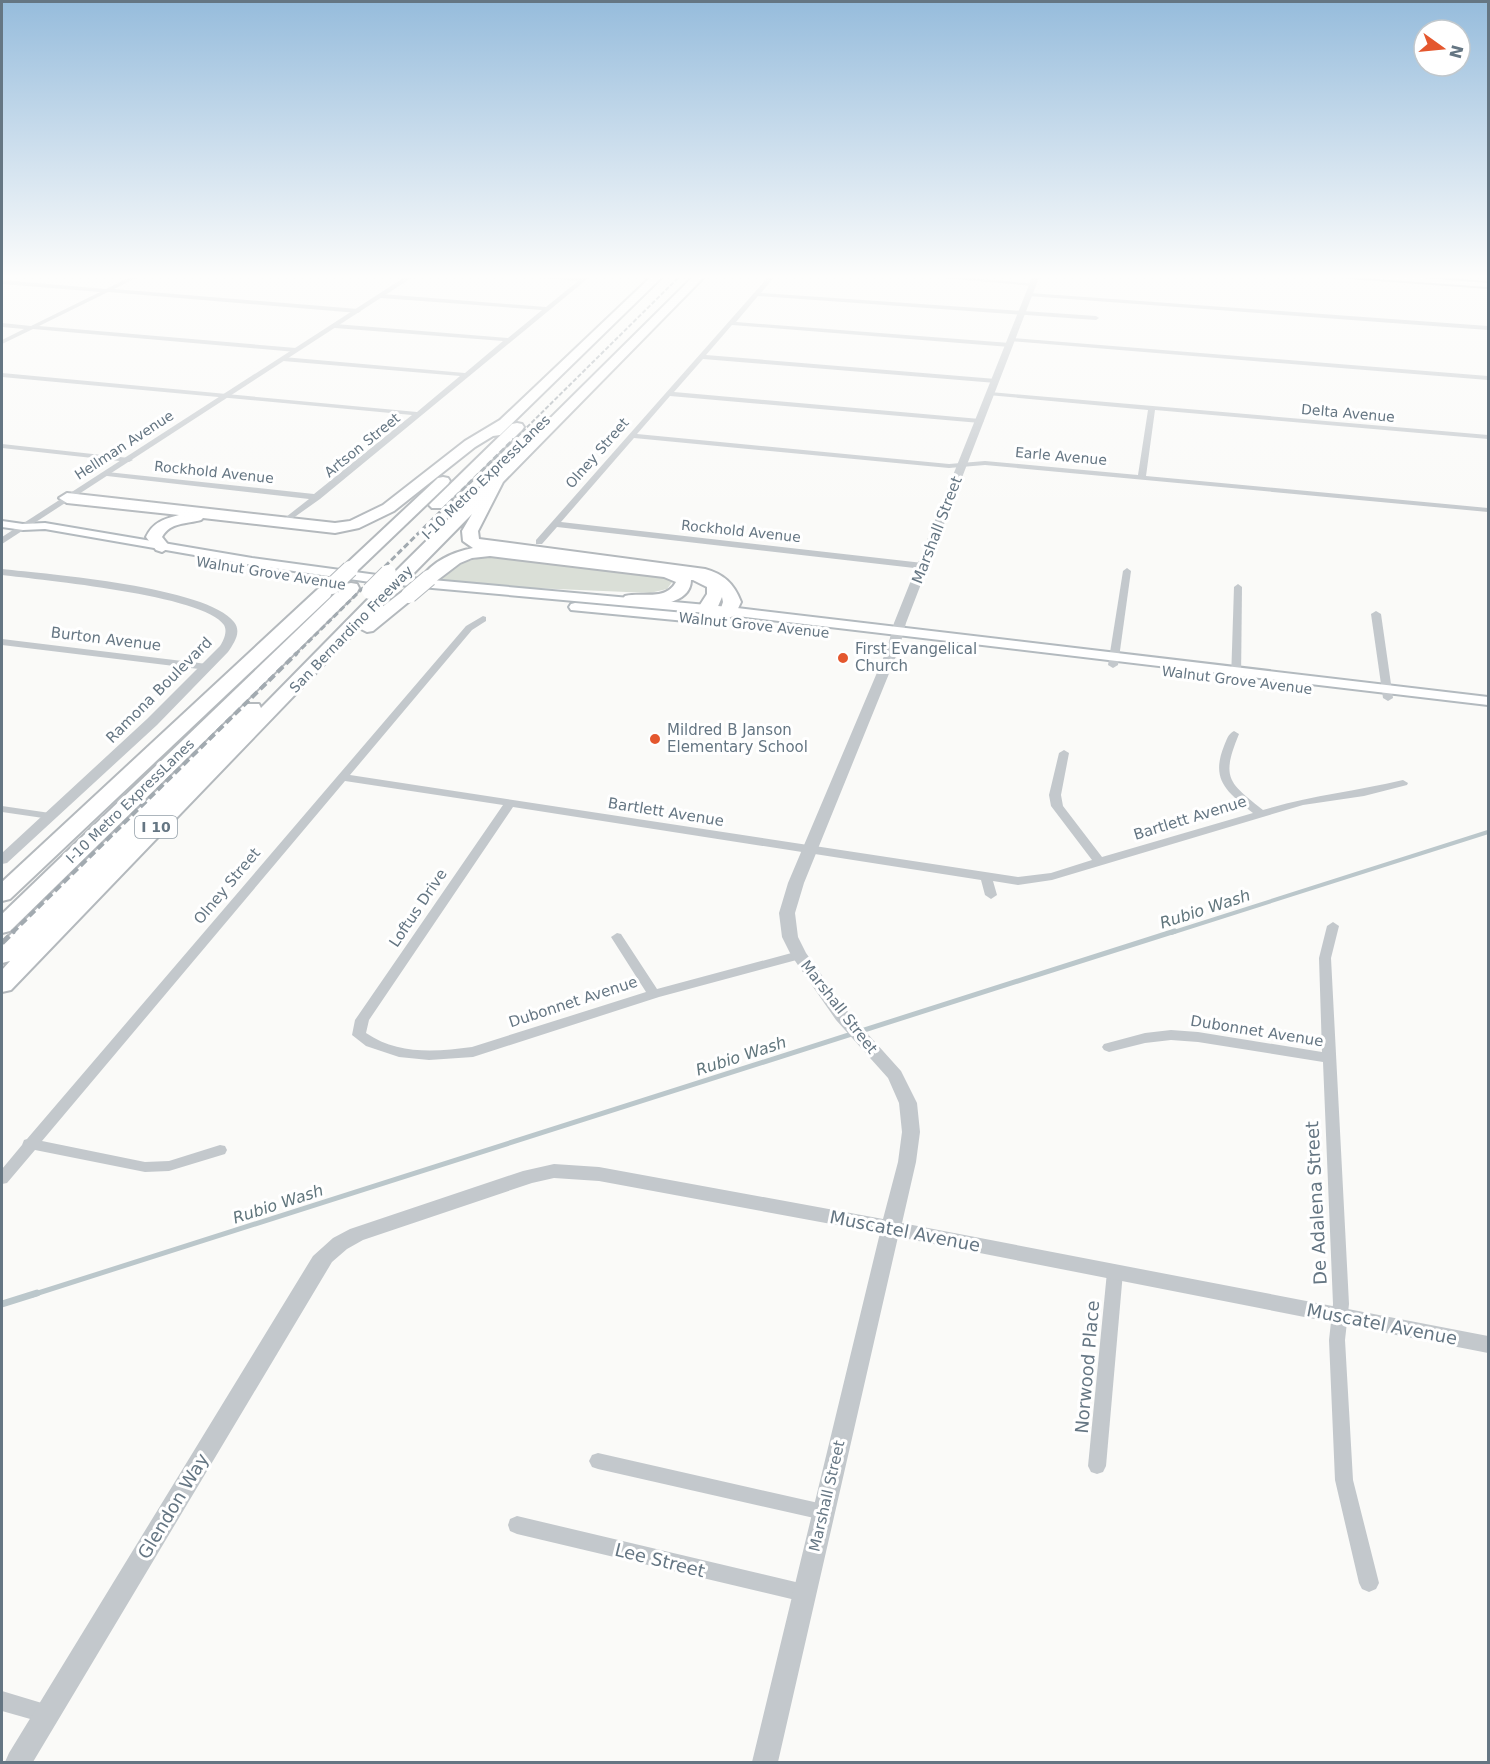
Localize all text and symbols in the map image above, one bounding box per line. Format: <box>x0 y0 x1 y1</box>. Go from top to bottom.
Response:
north arrow <box>1412 18 1472 78</box>
text: N <box>1445 43 1467 61</box>
street label: Delta Avenue <box>1301 401 1395 425</box>
street label: Hellman Avenue <box>72 407 176 483</box>
street label: Artson Street <box>321 409 403 480</box>
street label: I-10 Metro ExpressLanes <box>419 412 553 542</box>
street label: Olney Street <box>562 414 632 491</box>
street label: Earle Avenue <box>1014 444 1108 468</box>
street label: Rockhold Avenue <box>153 458 275 486</box>
street label: Marshall Street <box>908 474 966 586</box>
street label: Rockhold Avenue <box>680 517 802 545</box>
street label: Walnut Grove Avenue <box>195 553 347 593</box>
street label: San Bernardino Freeway <box>286 562 416 696</box>
street label: Walnut Grove Avenue <box>678 609 830 641</box>
street label: Burton Avenue <box>50 623 162 655</box>
street label: Ramona Boulevard <box>102 633 216 747</box>
place label: First Evangelical Church <box>855 640 977 675</box>
marker: First Evangelical Church <box>836 651 850 665</box>
street label: Walnut Grove Avenue <box>1161 663 1313 697</box>
place label: Mildred B Janson Elementary School <box>667 721 808 756</box>
marker: Mildred B Janson Elementary School <box>648 732 662 746</box>
street label: I-10 Metro ExpressLanes <box>63 736 197 866</box>
street label: Bartlett Avenue <box>1131 792 1249 844</box>
street label: Bartlett Avenue <box>607 794 725 830</box>
road number: I 10 <box>135 816 177 838</box>
street label: Olney Street <box>190 844 264 928</box>
street label: Loftus Drive <box>385 866 451 950</box>
water label: Rubio Wash <box>1157 885 1253 933</box>
street label: Marshall Street <box>797 957 881 1057</box>
street label: Dubonnet Avenue <box>506 973 640 1031</box>
street label: Dubonnet Avenue <box>1189 1012 1325 1050</box>
water label: Rubio Wash <box>693 1032 789 1080</box>
street label: De Adalena Street <box>1301 1121 1331 1285</box>
water label: Rubio Wash <box>230 1180 326 1228</box>
street label: Muscatel Avenue <box>828 1206 982 1256</box>
street label: Muscatel Avenue <box>1305 1299 1459 1349</box>
street label: Norwood Place <box>1071 1300 1103 1434</box>
street label: Marshall Street <box>805 1439 849 1553</box>
street label: Glendon Way <box>133 1449 213 1563</box>
street label: Lee Street <box>613 1539 707 1581</box>

